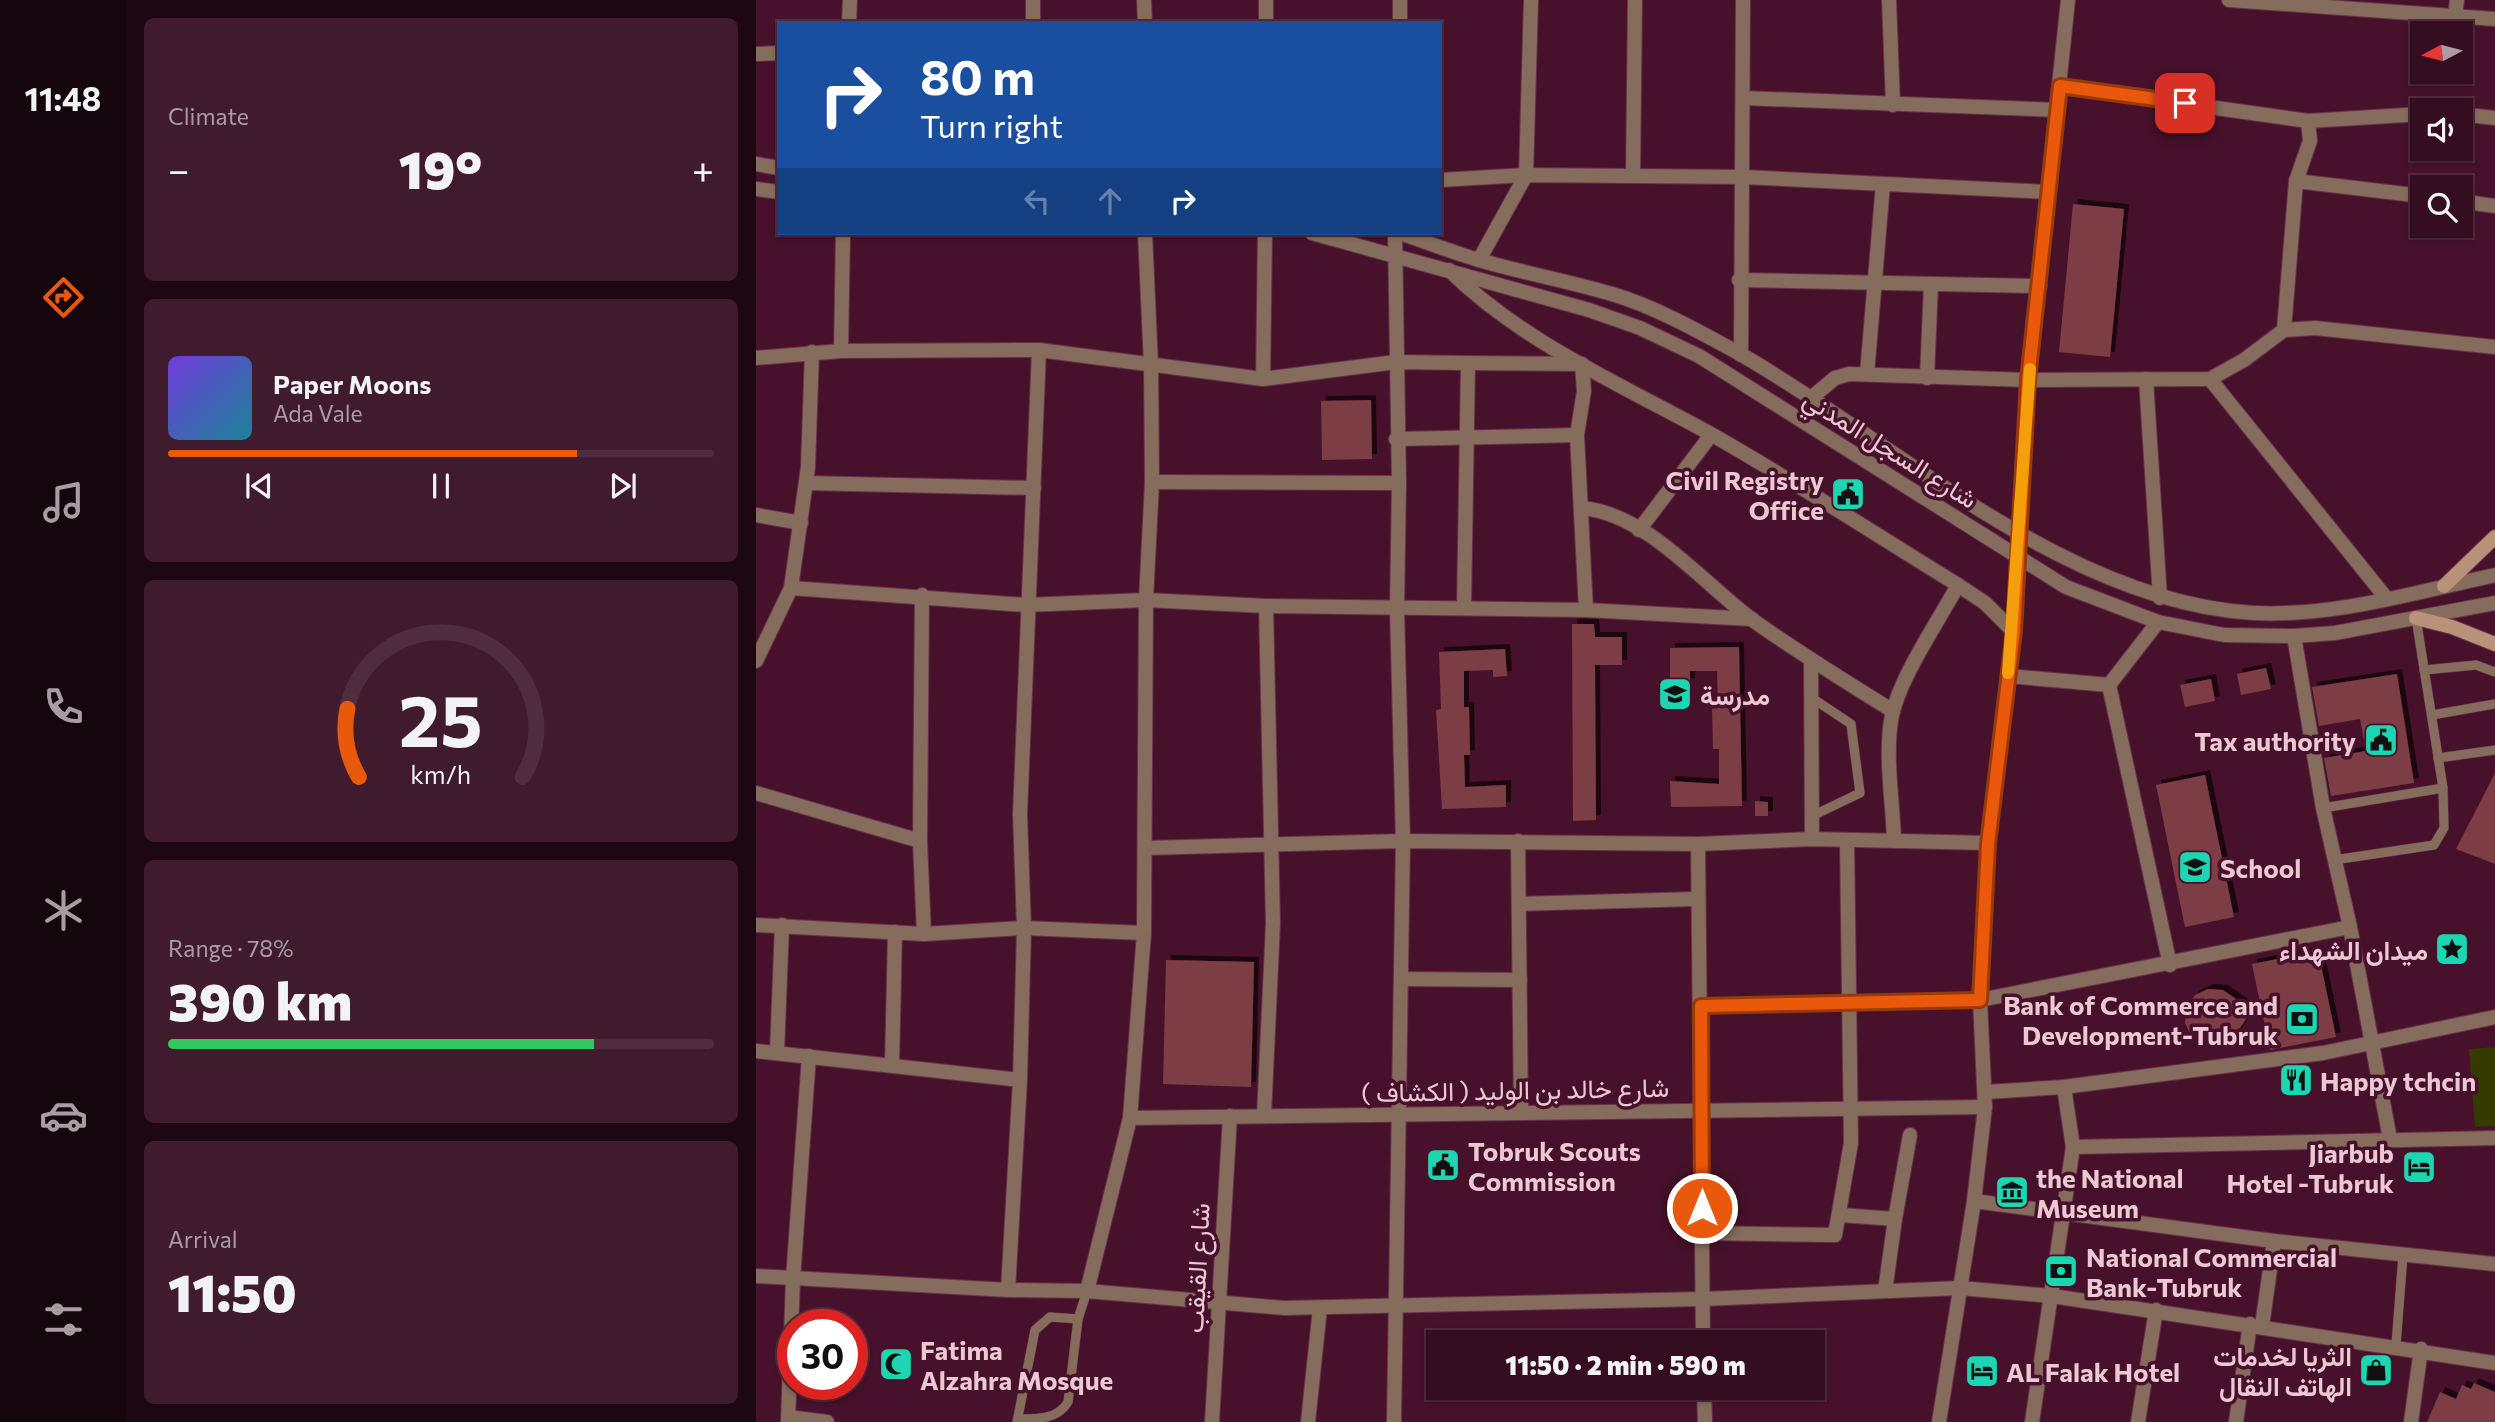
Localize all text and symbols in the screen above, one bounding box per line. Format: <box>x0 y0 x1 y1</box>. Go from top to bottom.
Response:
north arrow <box>2410 21 2473 84</box>
map controls <box>2410 21 2473 238</box>
text: 80 m <box>920 45 1035 105</box>
icon: right <box>805 49 896 140</box>
pin <box>2155 73 2215 133</box>
text: 11:48 <box>25 78 101 118</box>
icon: arrive <box>2166 84 2204 122</box>
button: sound <box>2410 98 2473 161</box>
text: Climate <box>168 102 249 130</box>
text: Turn right <box>920 105 1063 145</box>
text: 19° <box>399 136 482 200</box>
text: − <box>168 145 190 192</box>
text: + <box>692 145 714 192</box>
button: search <box>2410 175 2473 238</box>
icon: left <box>1018 182 1056 220</box>
icon: ahead <box>1091 182 1129 220</box>
icon: right <box>1164 182 1202 220</box>
icon: directions <box>39 273 88 322</box>
text: Paper Moons <box>273 368 431 399</box>
street label: شارع السجل المدني <box>1795 382 1984 520</box>
text: Ada Vale <box>273 399 363 427</box>
place label: Civil Registry Office <box>1665 464 1824 525</box>
icon: previous <box>240 467 278 505</box>
icon: pause <box>422 467 460 505</box>
icon: next <box>604 467 642 505</box>
public building icon: Civil Registry Office <box>1829 475 1867 513</box>
icon: music <box>39 478 88 527</box>
text: 25 <box>399 673 483 762</box>
school or university icon: مدرسة <box>1656 675 1694 713</box>
place label: مدرسة <box>1700 679 1770 712</box>
icon: phone <box>39 682 88 731</box>
public building icon: Tax authority <box>2362 721 2400 759</box>
place label: Tax authority <box>2194 725 2356 756</box>
text: km/h <box>411 759 471 789</box>
school or university icon: School <box>2176 848 2214 886</box>
place label: School <box>2220 852 2301 883</box>
icon: climate <box>39 886 88 935</box>
place icon: ميدان الشهداء <box>2433 930 2471 968</box>
text: Range · 78% <box>168 934 293 962</box>
place label: ميدان الشهداء <box>2279 934 2428 967</box>
text: 390 km <box>168 968 352 1032</box>
place label: Bank of Commerce and Development-Tubruk <box>2003 989 2278 1050</box>
bank icon: Bank of Commerce and Development-Tubruk <box>2283 1000 2321 1038</box>
restaurant icon: Happy tchcin <box>2277 1061 2315 1099</box>
place label: Happy tchcin <box>2320 1065 2476 1096</box>
street label: شارع خالد بن الوليد ( الكشاف ) <box>1361 1071 1669 1111</box>
icon: car <box>39 1091 88 1140</box>
place label: Tobruk Scouts Commission <box>1468 1135 1641 1196</box>
place label: Jiarbub Hotel -Tubruk <box>2227 1137 2394 1198</box>
public building icon: Tobruk Scouts Commission <box>1424 1146 1462 1184</box>
hotel icon: Jiarbub Hotel -Tubruk <box>2400 1148 2438 1186</box>
place label: the National Museum <box>2036 1162 2183 1223</box>
position arrow <box>1665 1171 1739 1245</box>
museum icon: the National Museum <box>1993 1173 2031 1211</box>
street label: شارع القيقب <box>1177 1202 1219 1334</box>
text: Arrival <box>168 1225 238 1253</box>
place label: National Commercial Bank-Tubruk <box>2086 1241 2337 1302</box>
bank icon: National Commercial Bank-Tubruk <box>2042 1252 2080 1290</box>
text: 11:50 <box>168 1259 297 1323</box>
icon: filters <box>39 1295 88 1344</box>
speed limit sign: 30 <box>777 1309 868 1400</box>
place label: Fatima Alzahra Mosque <box>920 1334 1113 1395</box>
place label: الثريا لخدمات الهاتف النقال <box>2213 1340 2352 1403</box>
mosque icon: Fatima Alzahra Mosque <box>877 1345 915 1383</box>
text: 11:50 · 2 min · 590 m <box>1505 1349 1746 1380</box>
shop icon: الثريا لخدمات الهاتف النقال <box>2357 1351 2395 1389</box>
hotel icon: AL Falak Hotel <box>1963 1352 2001 1390</box>
place label: AL Falak Hotel <box>2006 1356 2180 1387</box>

